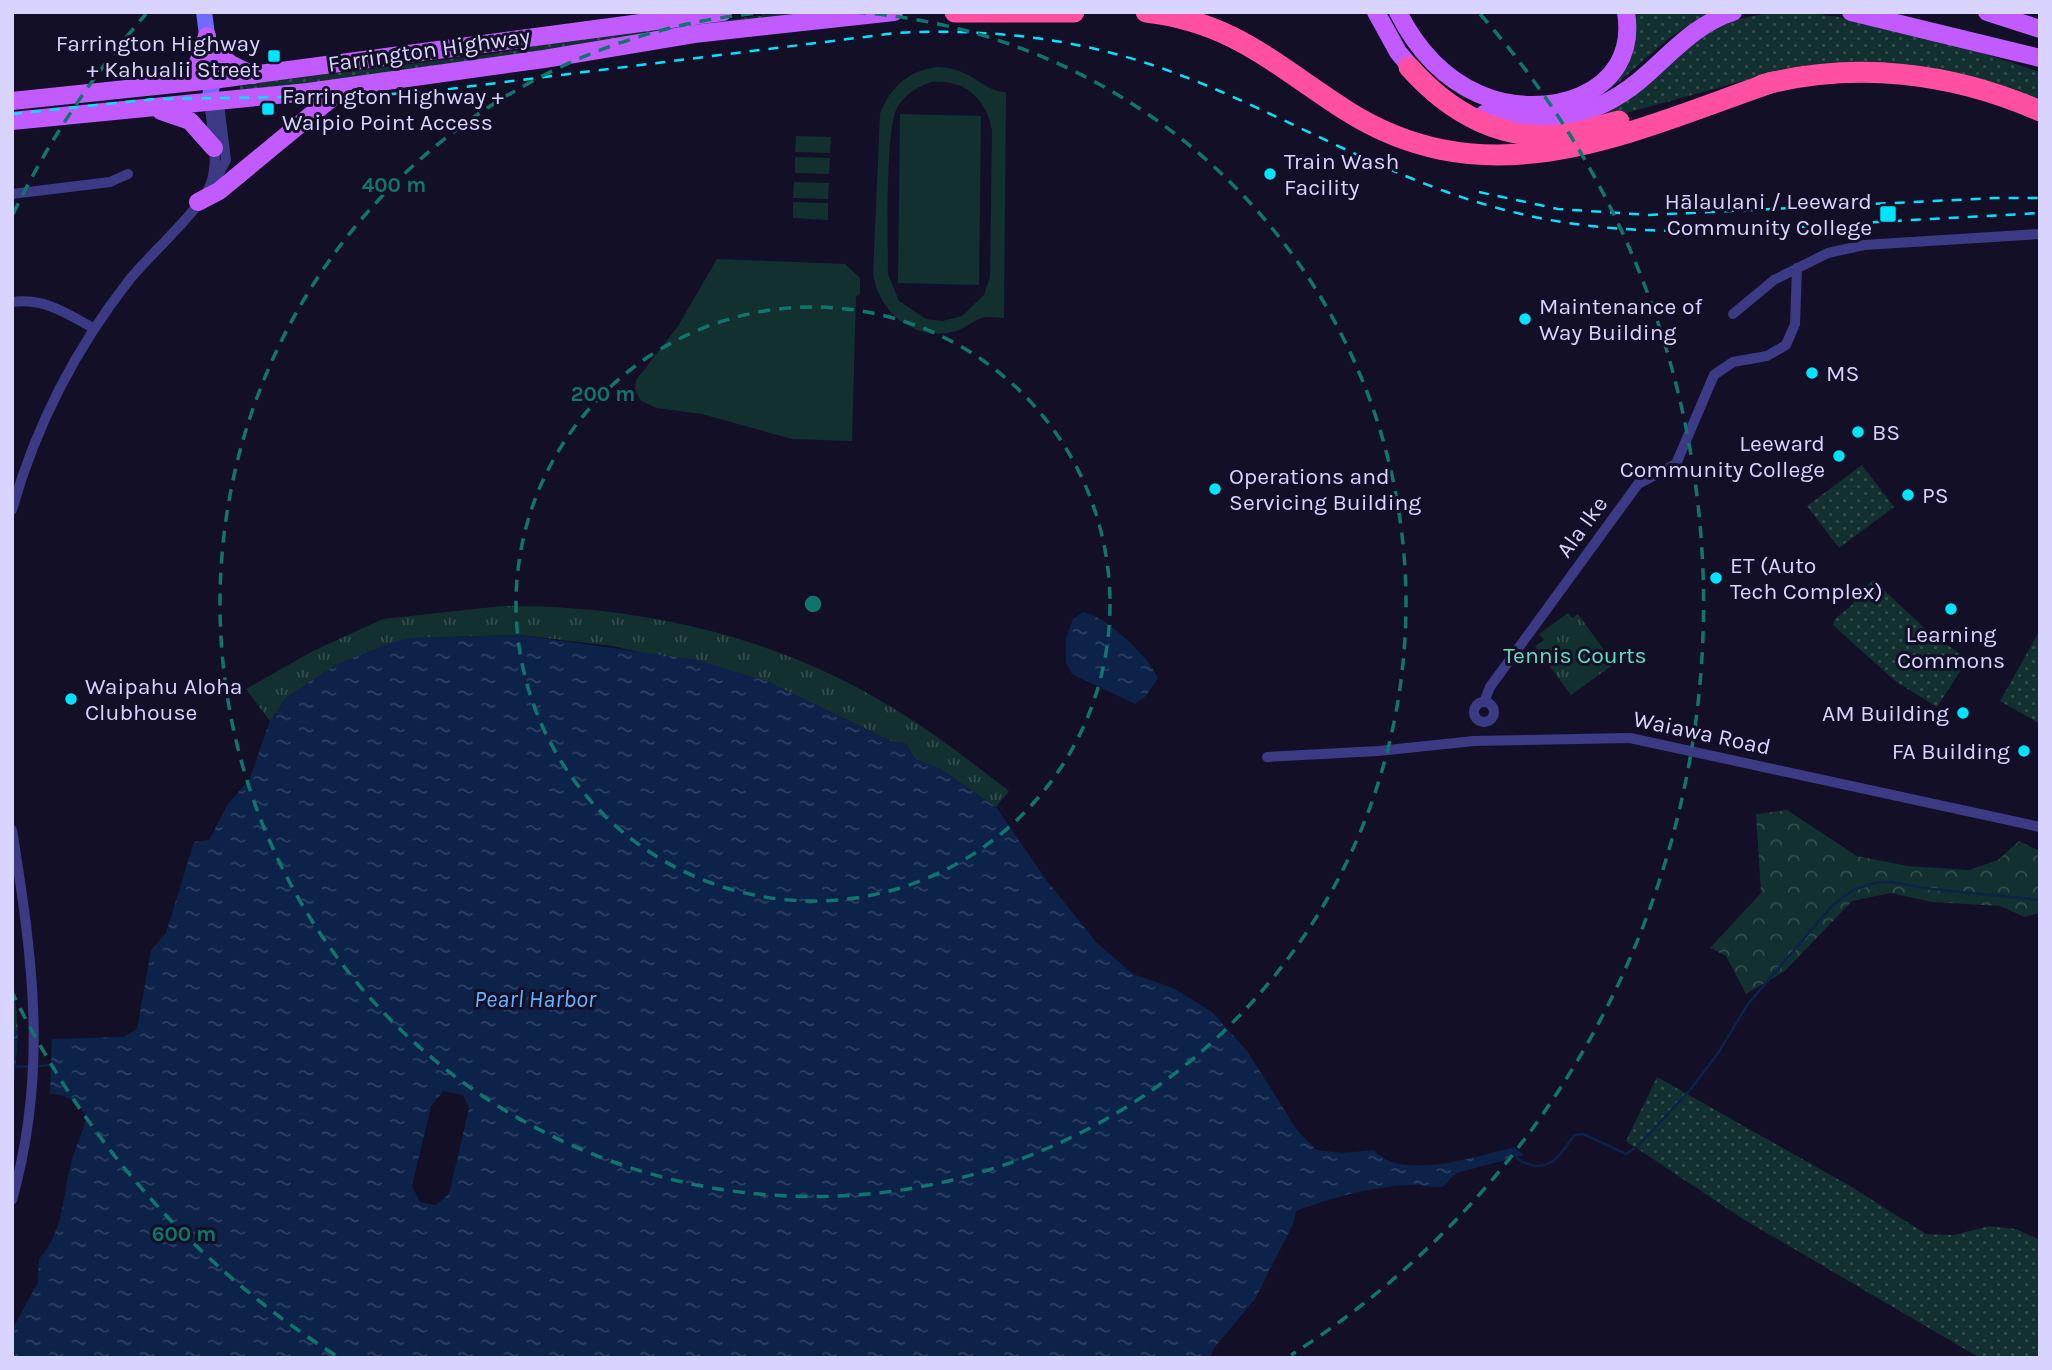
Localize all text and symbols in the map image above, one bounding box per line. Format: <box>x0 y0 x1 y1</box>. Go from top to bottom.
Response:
street label: Farrington Highway <box>326 22 532 78</box>
place label: Farrington Highway + Kahualii Street <box>56 30 260 83</box>
marker: Farrington Highway + Kahualii Street <box>266 48 282 64</box>
place label: Farrington Highway + Waipio Point Access <box>282 83 504 136</box>
marker: Farrington Highway + Waipio Point Access <box>260 101 276 117</box>
place label: Train Wash Facility <box>1284 148 1399 201</box>
marker: Train Wash Facility <box>1262 166 1278 182</box>
text: 400 m <box>362 173 426 197</box>
place label: Hālaulani / Leeward Community College <box>1665 188 1872 241</box>
marker: Hālaulani / Leeward Community College <box>1878 204 1898 224</box>
place label: Maintenance of Way Building <box>1539 293 1702 346</box>
marker: Maintenance of Way Building <box>1517 311 1533 327</box>
place label: MS <box>1826 360 1859 387</box>
marker: MS <box>1804 365 1820 381</box>
text: 200 m <box>571 382 635 406</box>
place label: BS <box>1872 419 1900 446</box>
marker: BS <box>1850 424 1866 440</box>
place label: Leeward Community College <box>1620 430 1825 483</box>
marker: Leeward Community College <box>1831 448 1847 464</box>
place label: Operations and Servicing Building <box>1229 463 1421 516</box>
marker: Operations and Servicing Building <box>1207 481 1223 497</box>
place label: PS <box>1922 482 1949 509</box>
marker: PS <box>1900 487 1916 503</box>
street label: Ala Ike <box>1551 491 1613 563</box>
place label: ET (Auto Tech Complex) <box>1730 552 1883 605</box>
marker: ET (Auto Tech Complex) <box>1708 570 1724 586</box>
centre of rings <box>801 592 825 616</box>
marker: Learning Commons <box>1943 601 1959 617</box>
place label: Learning Commons <box>1897 621 2005 674</box>
park label: Tennis Courts <box>1503 642 1647 669</box>
place label: Waipahu Aloha Clubhouse <box>85 673 242 726</box>
marker: Waipahu Aloha Clubhouse <box>63 691 79 707</box>
place label: AM Building <box>1822 700 1949 727</box>
street label: Waiawa Road <box>1631 705 1773 761</box>
marker: AM Building <box>1955 705 1971 721</box>
place label: FA Building <box>1892 738 2010 765</box>
marker: FA Building <box>2016 743 2032 759</box>
water label: Pearl Harbor <box>474 985 597 1013</box>
text: 600 m <box>152 1222 216 1246</box>

